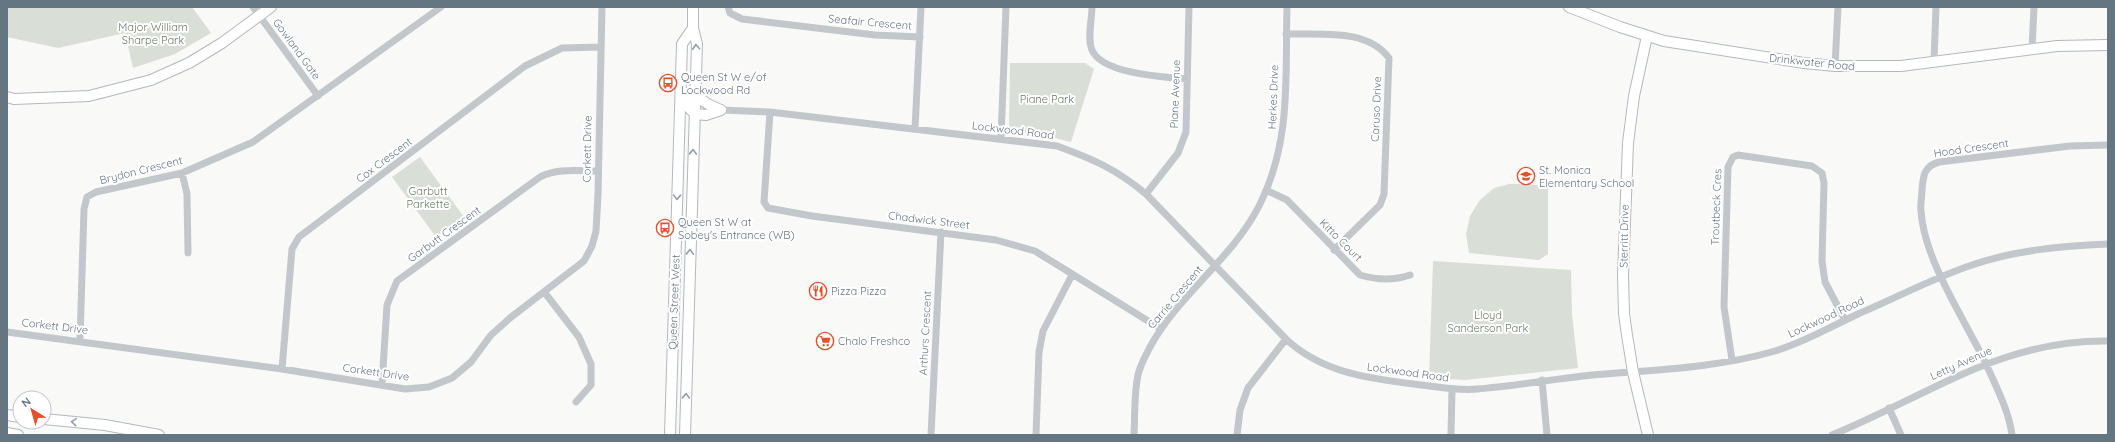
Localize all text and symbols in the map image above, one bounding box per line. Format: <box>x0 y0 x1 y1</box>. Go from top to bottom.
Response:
street label: Seafair Crescent <box>828 11 913 33</box>
street label: Gowland Gate <box>270 16 324 82</box>
park label: Major William Sharpe Park <box>118 20 188 47</box>
one-way arrow <box>692 44 701 50</box>
street label: Drinkwater Road <box>1768 51 1856 73</box>
street label: Piane Avenue <box>1167 59 1183 129</box>
street label: Herkes Drive <box>1265 64 1281 130</box>
place label: Queen St W e/of Lockwood Rd <box>681 70 767 97</box>
bus stop icon: Queen St W e/of Lockwood Rd <box>658 73 678 93</box>
street label: Caruso Drive <box>1368 76 1384 142</box>
park label: Piane Park <box>1020 92 1074 106</box>
street label: Corkett Drive <box>579 115 595 183</box>
street label: Lockwood Road <box>971 118 1055 142</box>
street label: Cox Crescent <box>353 134 415 186</box>
street label: Hood Crescent <box>1933 136 2010 160</box>
one-way arrow <box>689 149 698 155</box>
street label: Brydon Crescent <box>98 153 184 187</box>
place label: St. Monica Elementary School <box>1539 163 1634 190</box>
school or university icon: St. Monica Elementary School <box>1516 166 1536 186</box>
street label: Troutbeck Cres <box>1708 168 1724 246</box>
park label: Garbutt Parkette <box>407 184 449 211</box>
one-way arrow <box>673 194 681 200</box>
street label: Garbutt Crescent <box>405 203 483 265</box>
street label: Sterritt Drive <box>1616 204 1632 268</box>
street label: Chadwick Street <box>887 208 971 232</box>
place label: Queen St W at Sobey's Entrance (WB) <box>678 215 795 242</box>
street label: Kitto Court <box>1317 216 1366 265</box>
bus stop icon: Queen St W at Sobey's Entrance (WB) <box>655 218 675 238</box>
one-way arrow <box>686 249 694 255</box>
street label: Queen Street West <box>665 254 683 350</box>
street label: Carrie Crescent <box>1144 262 1206 332</box>
restaurant icon: Pizza Pizza <box>808 281 828 301</box>
place label: Pizza Pizza <box>831 284 886 298</box>
street label: Arthurs Crescent <box>916 290 934 376</box>
street label: Lockwood Road <box>1786 293 1866 341</box>
park label: Lloyd Sanderson Park <box>1448 308 1528 335</box>
street label: Corkett Drive <box>21 315 89 337</box>
supermarket icon: Chalo Freshco <box>815 331 835 351</box>
place label: Chalo Freshco <box>838 334 911 348</box>
street label: Letty Avenue <box>1928 343 1994 383</box>
street label: Lockwood Road <box>1366 359 1450 385</box>
street label: Corkett Drive <box>342 360 410 384</box>
north arrow <box>12 390 52 430</box>
one-way arrow <box>682 393 690 399</box>
text: N <box>19 394 33 410</box>
one-way arrow <box>71 417 77 426</box>

